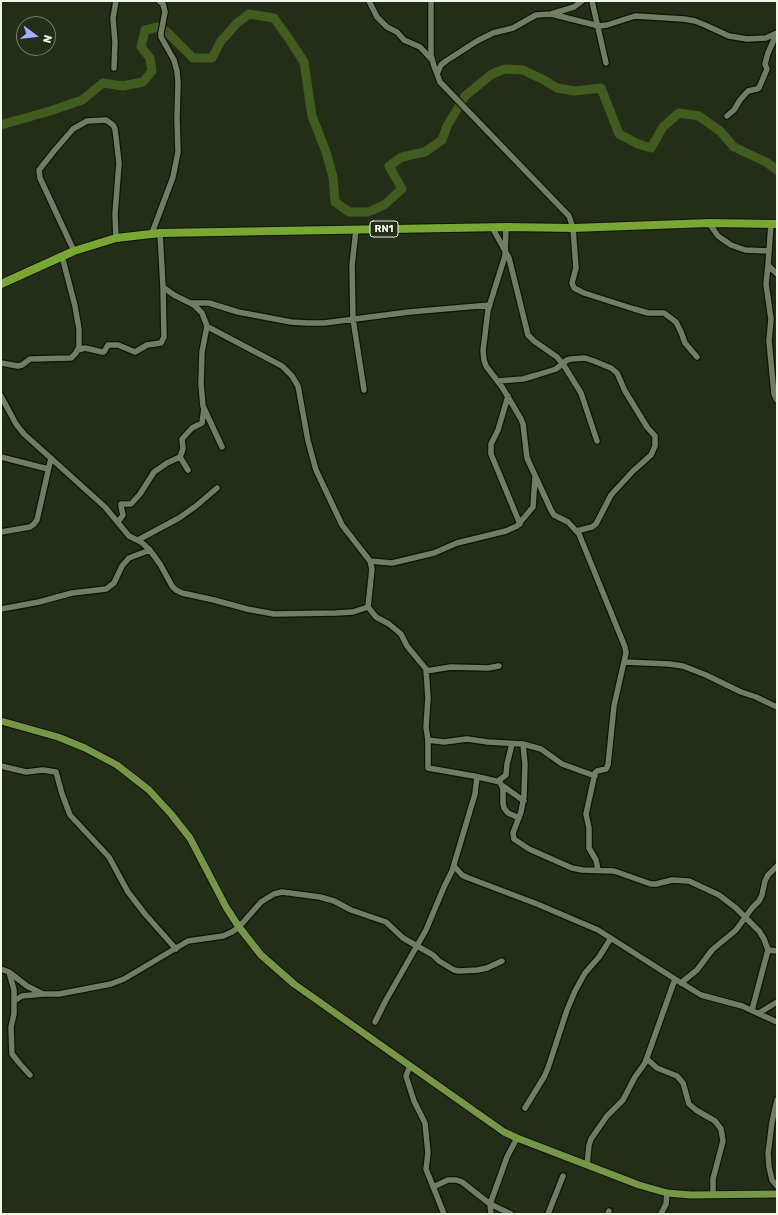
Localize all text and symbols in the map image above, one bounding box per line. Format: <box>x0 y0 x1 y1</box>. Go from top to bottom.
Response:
north arrow <box>16 16 56 56</box>
text: N <box>40 33 54 44</box>
road number: RN1 <box>370 221 398 237</box>

